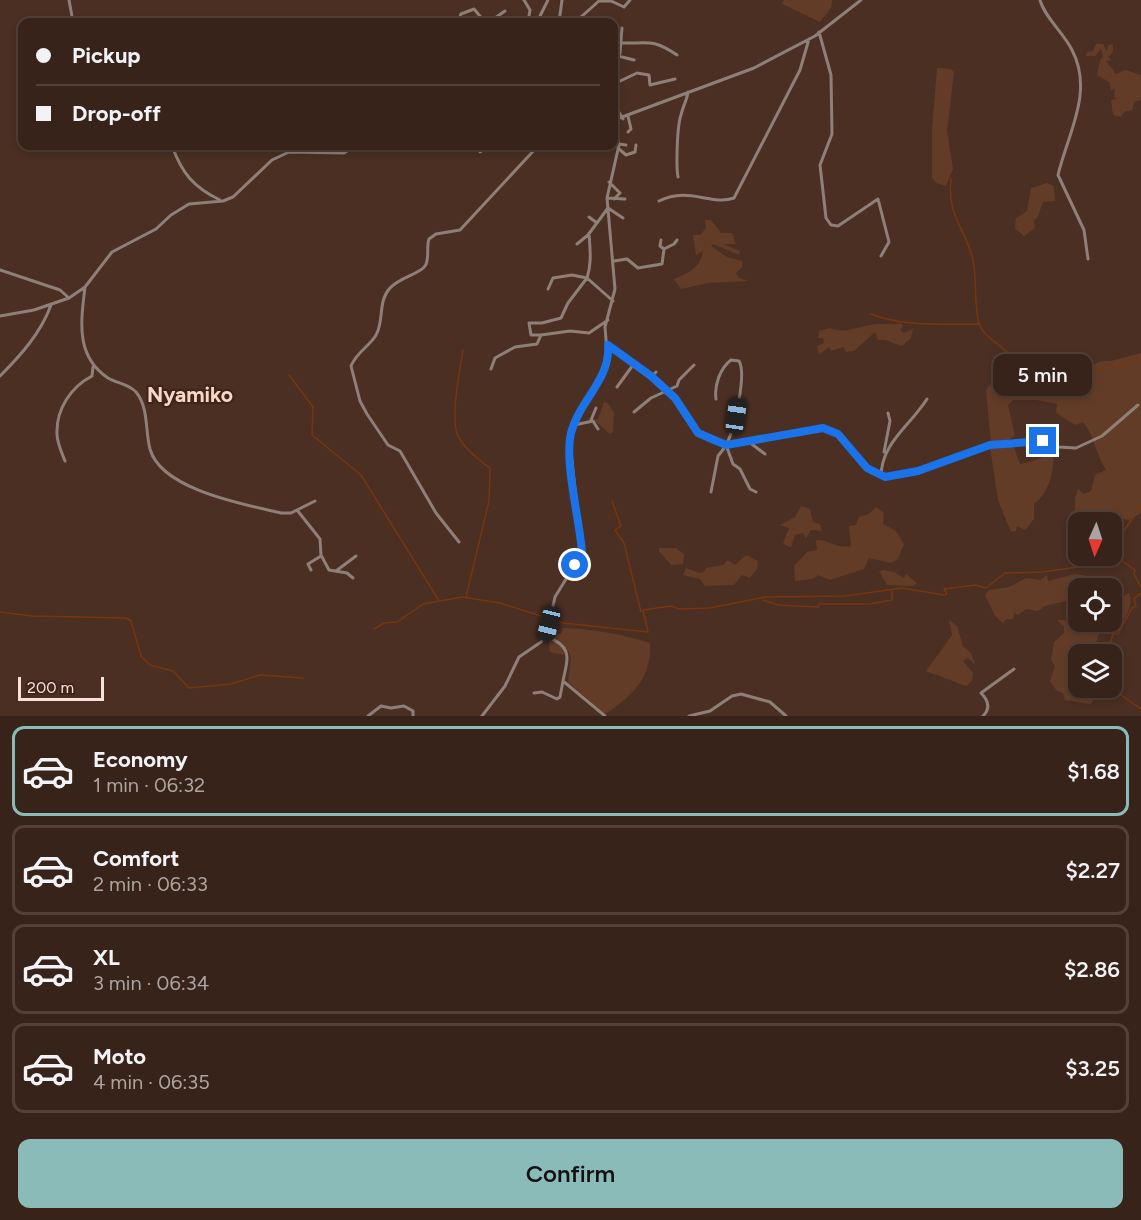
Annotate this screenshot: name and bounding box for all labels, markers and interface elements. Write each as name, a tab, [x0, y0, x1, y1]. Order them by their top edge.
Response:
text: Pickup	[72, 42, 141, 69]
text: Drop-off	[72, 100, 161, 127]
callout: 5 min	[994, 354, 1092, 396]
text: 5 min	[1018, 363, 1067, 387]
district label: Nyamiko	[147, 382, 233, 407]
car	[725, 397, 747, 435]
route end	[1029, 427, 1056, 454]
north arrow	[1068, 512, 1122, 566]
map controls	[1068, 512, 1122, 698]
route start	[561, 551, 588, 578]
button: locate	[1068, 578, 1122, 632]
car	[536, 604, 562, 644]
button: layers	[1068, 644, 1122, 698]
scale bar	[18, 674, 104, 702]
text: 200 m	[27, 678, 74, 697]
icon: car	[21, 744, 75, 798]
text: Economy	[93, 746, 188, 773]
text: $1.68	[1067, 758, 1120, 785]
text: 1 min · 06:32	[93, 773, 205, 797]
icon: car	[21, 843, 75, 897]
text: Comfort	[93, 845, 179, 872]
text: $2.27	[1065, 857, 1120, 884]
text: 2 min · 06:33	[93, 872, 208, 896]
icon: car	[21, 942, 75, 996]
text: XL	[93, 944, 120, 971]
text: $2.86	[1064, 956, 1120, 983]
text: 3 min · 06:34	[93, 971, 209, 995]
icon: car	[21, 1041, 75, 1095]
text: Moto	[93, 1043, 146, 1070]
text: $3.25	[1065, 1055, 1120, 1082]
text: 4 min · 06:35	[93, 1070, 210, 1094]
button: Confirm	[18, 1139, 1123, 1208]

